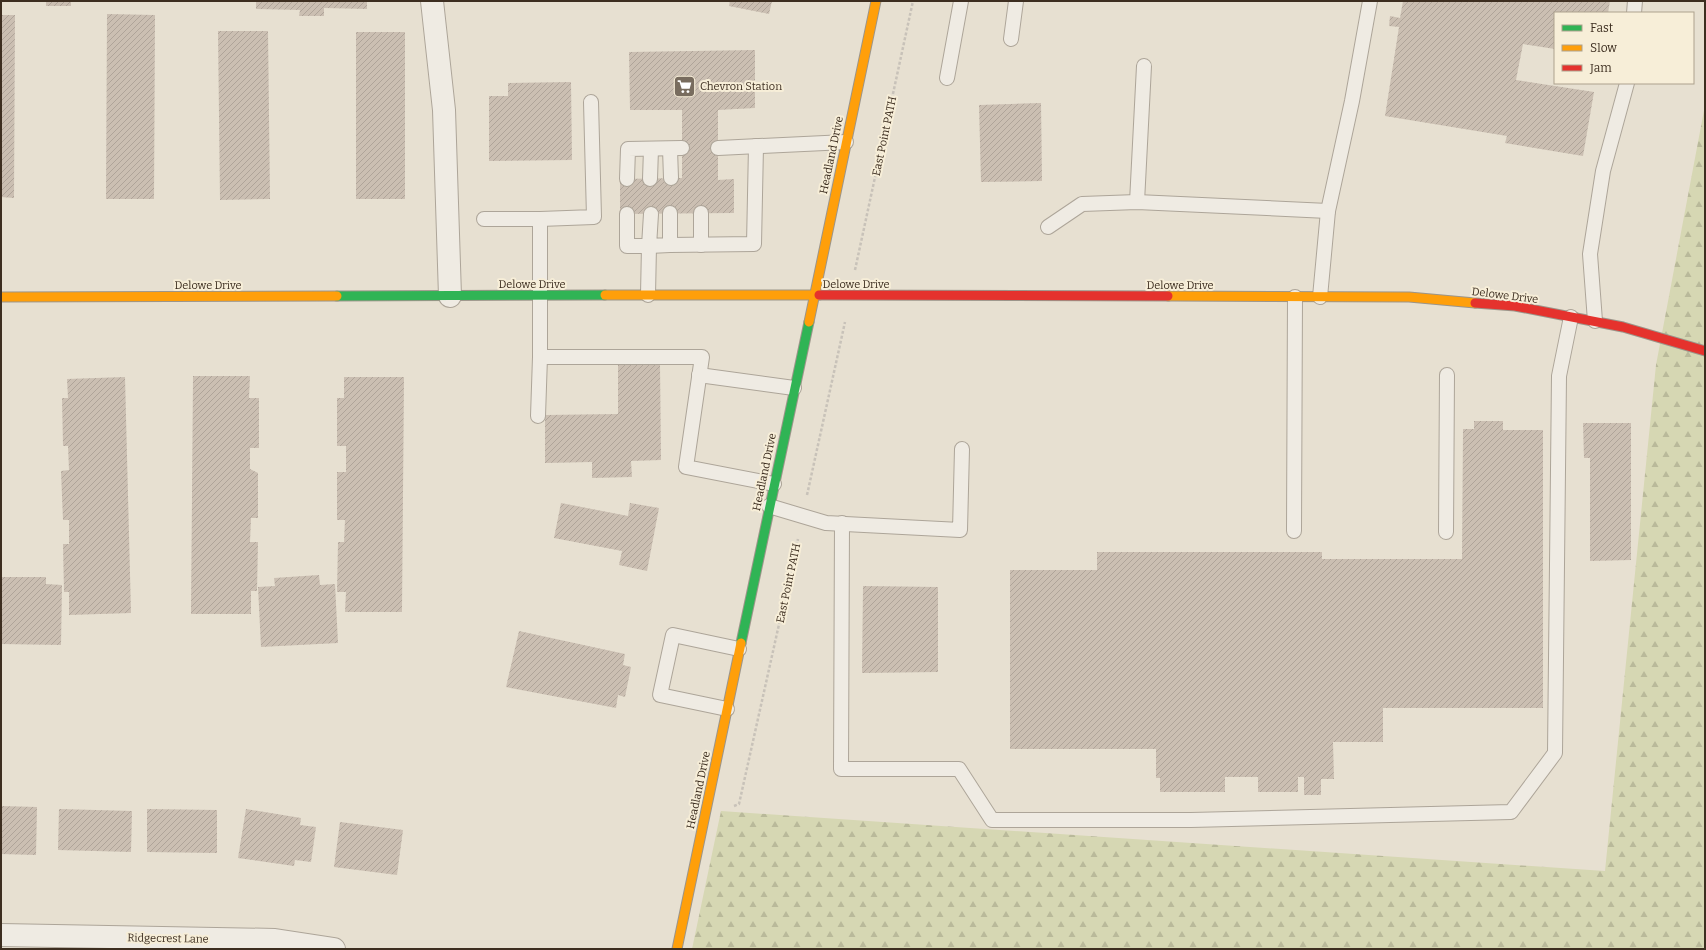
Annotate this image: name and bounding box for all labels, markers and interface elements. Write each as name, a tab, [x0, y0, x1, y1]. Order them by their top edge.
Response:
legend	[1554, 12, 1694, 84]
text: Fast	[1590, 21, 1614, 35]
text: Slow	[1590, 41, 1617, 55]
text: Jam	[1589, 61, 1612, 75]
supermarket icon: Chevron Station	[672, 73, 698, 99]
place label: Chevron Station	[700, 80, 782, 93]
street label: East Point PATH	[870, 95, 899, 177]
street label: Headland Drive	[817, 115, 846, 195]
street label: Delowe Drive	[498, 278, 566, 291]
street label: Delowe Drive	[822, 278, 890, 291]
street label: Delowe Drive	[174, 279, 242, 292]
street label: Delowe Drive	[1146, 279, 1214, 292]
street label: Delowe Drive	[1471, 285, 1539, 306]
street label: Headland Drive	[750, 432, 779, 512]
street label: East Point PATH	[774, 542, 803, 624]
street label: Headland Drive	[684, 750, 713, 830]
street label: Ridgecrest Lane	[127, 931, 209, 946]

